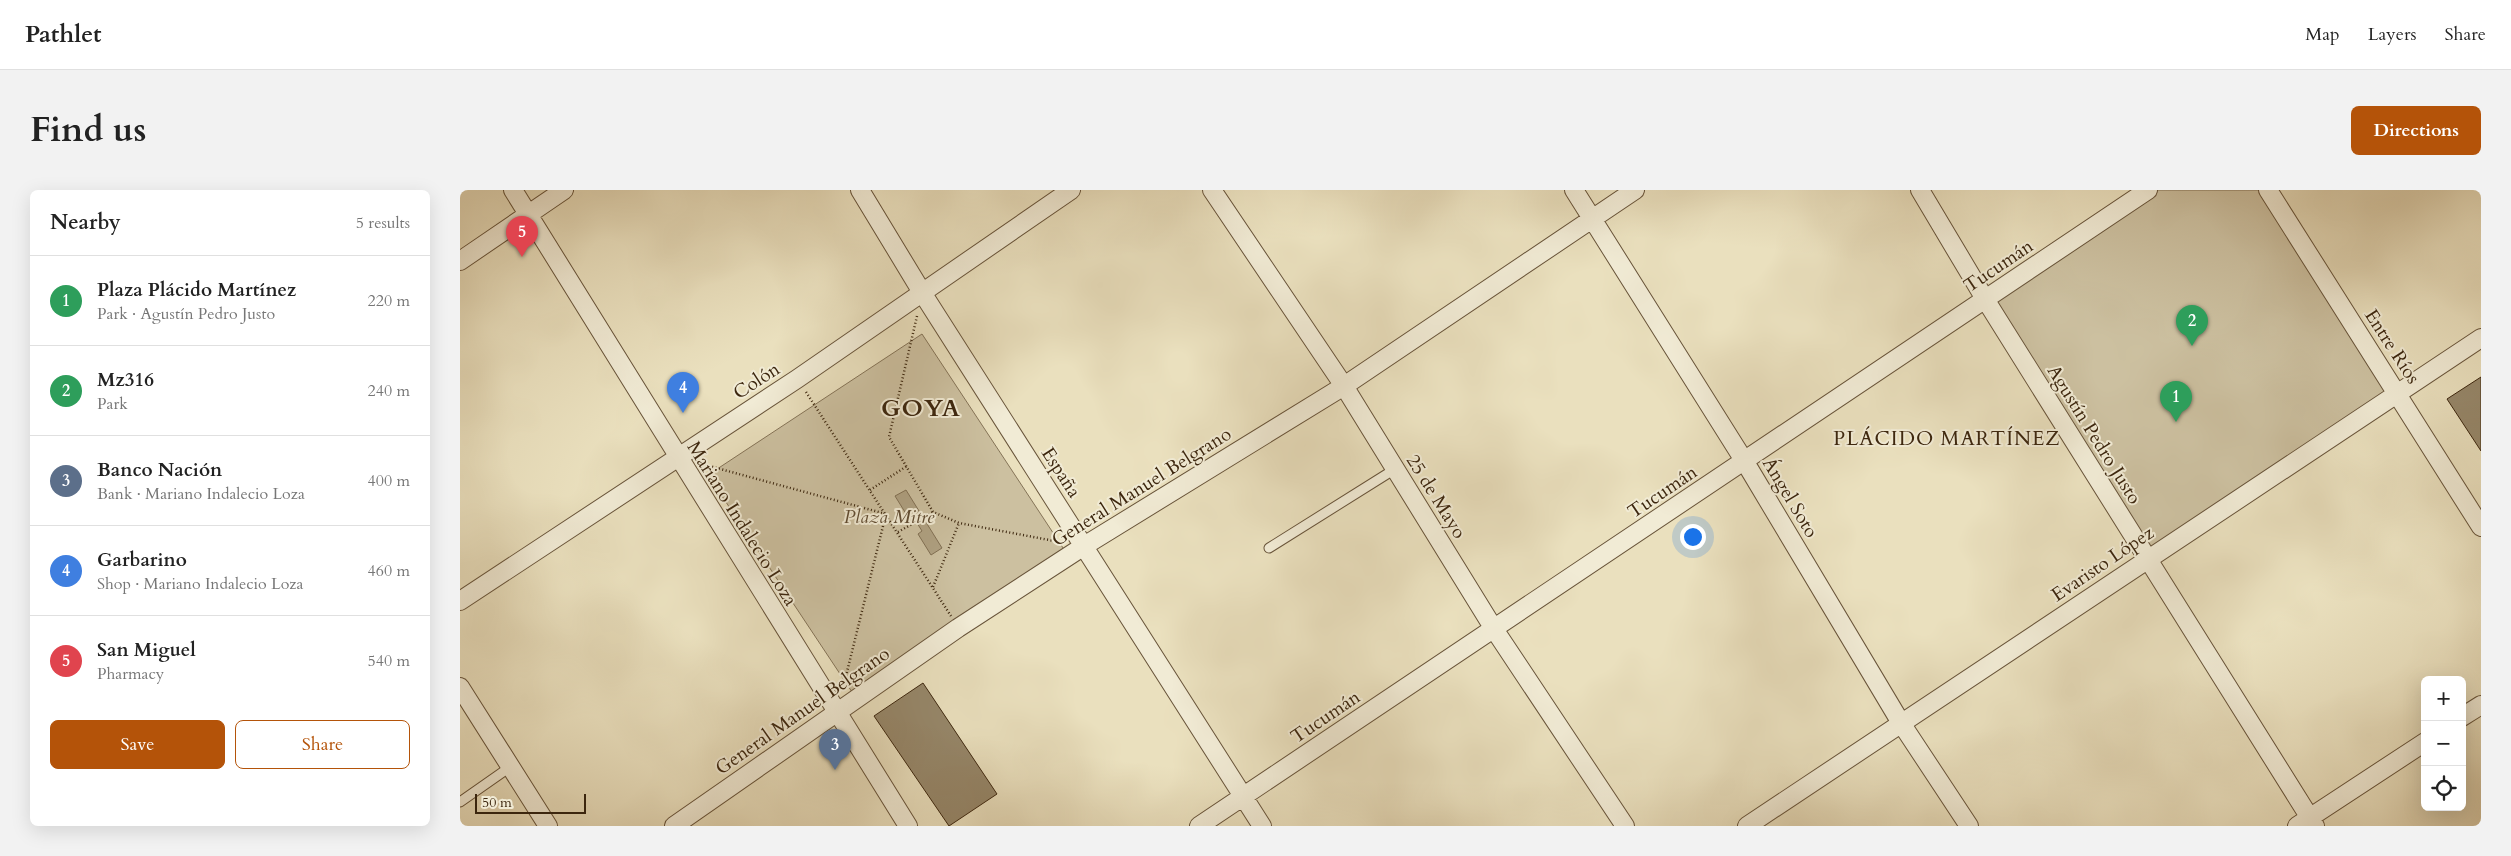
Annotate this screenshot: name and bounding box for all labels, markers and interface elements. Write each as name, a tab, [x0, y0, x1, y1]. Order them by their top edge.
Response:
text: Pathlet	[25, 18, 102, 51]
text: Map	[2305, 22, 2340, 47]
text: Layers	[2368, 22, 2417, 47]
text: Share	[2445, 22, 2486, 47]
text: Find us	[30, 106, 146, 154]
button: Directions	[2351, 106, 2481, 155]
text: Nearby	[50, 208, 121, 237]
text: 5 results	[356, 212, 410, 234]
pin: 5	[506, 216, 538, 257]
street label: Tucumán	[1959, 233, 2039, 299]
text: Plaza Plácido Martínez	[97, 277, 296, 303]
text: 1	[62, 290, 70, 312]
text: 220 m	[368, 290, 410, 312]
text: Park · Agustín Pedro Justo	[97, 303, 275, 325]
street label: Entre Ríos	[2358, 304, 2426, 389]
pin: 2	[2176, 305, 2208, 346]
street label: Colón	[728, 356, 785, 406]
street label: Agustín Pedro Justo	[2041, 360, 2148, 509]
text: Mz316	[97, 367, 154, 393]
pin: 4	[667, 372, 699, 413]
text: 2	[62, 380, 70, 402]
text: 240 m	[368, 380, 410, 402]
pin: 1	[2160, 381, 2192, 422]
district label: GOYA	[881, 392, 961, 425]
text: Park	[97, 393, 128, 415]
street label: General Manuel Belgrano	[1047, 421, 1236, 553]
district label: PLÁCIDO MARTÍNEZ	[1833, 425, 2061, 452]
street label: Mariano Indalecio Loza	[681, 436, 803, 611]
street label: España	[1035, 442, 1087, 503]
street label: 25 de Mayo	[1400, 449, 1472, 544]
street label: Ángel Soto	[1756, 452, 1824, 543]
text: Banco Nación	[97, 457, 222, 483]
street label: Tucumán	[1623, 459, 1703, 525]
text: 3	[62, 470, 70, 492]
text: 400 m	[368, 470, 410, 492]
text: Bank · Mariano Indalecio Loza	[97, 483, 305, 505]
park label: Plaza Mitre	[844, 504, 935, 530]
street label: Evaristo López	[2046, 520, 2159, 608]
your location	[1680, 524, 1706, 550]
text: Garbarino	[97, 547, 187, 573]
text: 4	[62, 560, 70, 582]
text: 460 m	[368, 560, 410, 582]
text: Shop · Mariano Indalecio Loza	[97, 573, 303, 595]
text: San Miguel	[97, 637, 196, 663]
street label: General Manuel Belgrano	[710, 641, 895, 781]
text: 5	[62, 650, 70, 672]
text: 540 m	[368, 650, 410, 672]
text: Pharmacy	[97, 663, 164, 685]
map controls	[2421, 676, 2466, 811]
button: +	[2421, 676, 2466, 721]
street label: Tucumán	[1286, 684, 1366, 750]
button: Save	[50, 720, 225, 769]
button: Share	[235, 720, 410, 769]
button: −	[2421, 721, 2466, 766]
pin: 3	[819, 729, 851, 770]
button: locate	[2421, 766, 2466, 811]
scale bar	[475, 791, 586, 814]
text: 50 m	[482, 793, 512, 812]

